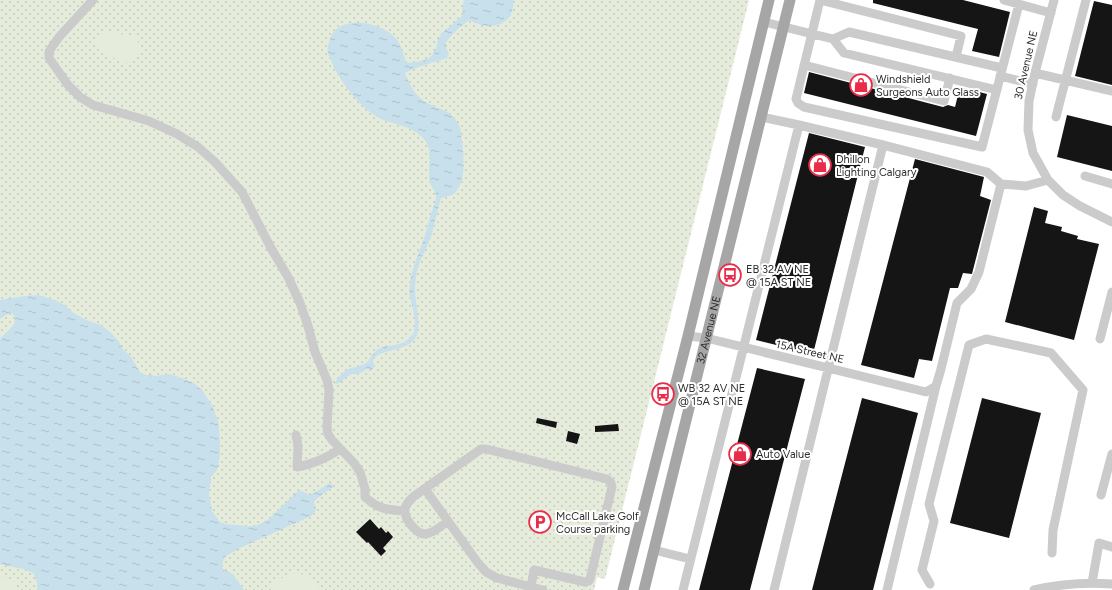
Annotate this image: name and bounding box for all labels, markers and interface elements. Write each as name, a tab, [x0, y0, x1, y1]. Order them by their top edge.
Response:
street label: 30 Avenue NE	[1012, 29, 1040, 101]
shop icon: Windshield Surgeons Auto Glass	[848, 72, 874, 98]
place label: Windshield Surgeons Auto Glass	[876, 73, 979, 99]
shop icon: Dhillon Lighting Calgary	[807, 152, 833, 178]
place label: Dhillon Lighting Calgary	[836, 153, 917, 179]
bus stop icon: EB 32 AV NE @ 15A ST NE	[717, 262, 743, 288]
place label: EB 32 AV NE @ 15A ST NE	[746, 263, 811, 289]
street label: 32 Avenue NE	[694, 294, 723, 365]
street label: 15A Street NE	[775, 338, 845, 366]
bus stop icon: WB 32 AV NE @ 15A ST NE	[650, 381, 676, 407]
place label: WB 32 AV NE @ 15A ST NE	[678, 382, 745, 408]
shop icon: Auto Value	[727, 441, 753, 467]
place label: Auto Value	[756, 448, 810, 461]
parking icon: McCall Lake Golf Course parking	[527, 509, 553, 535]
place label: McCall Lake Golf Course parking	[556, 510, 640, 536]

